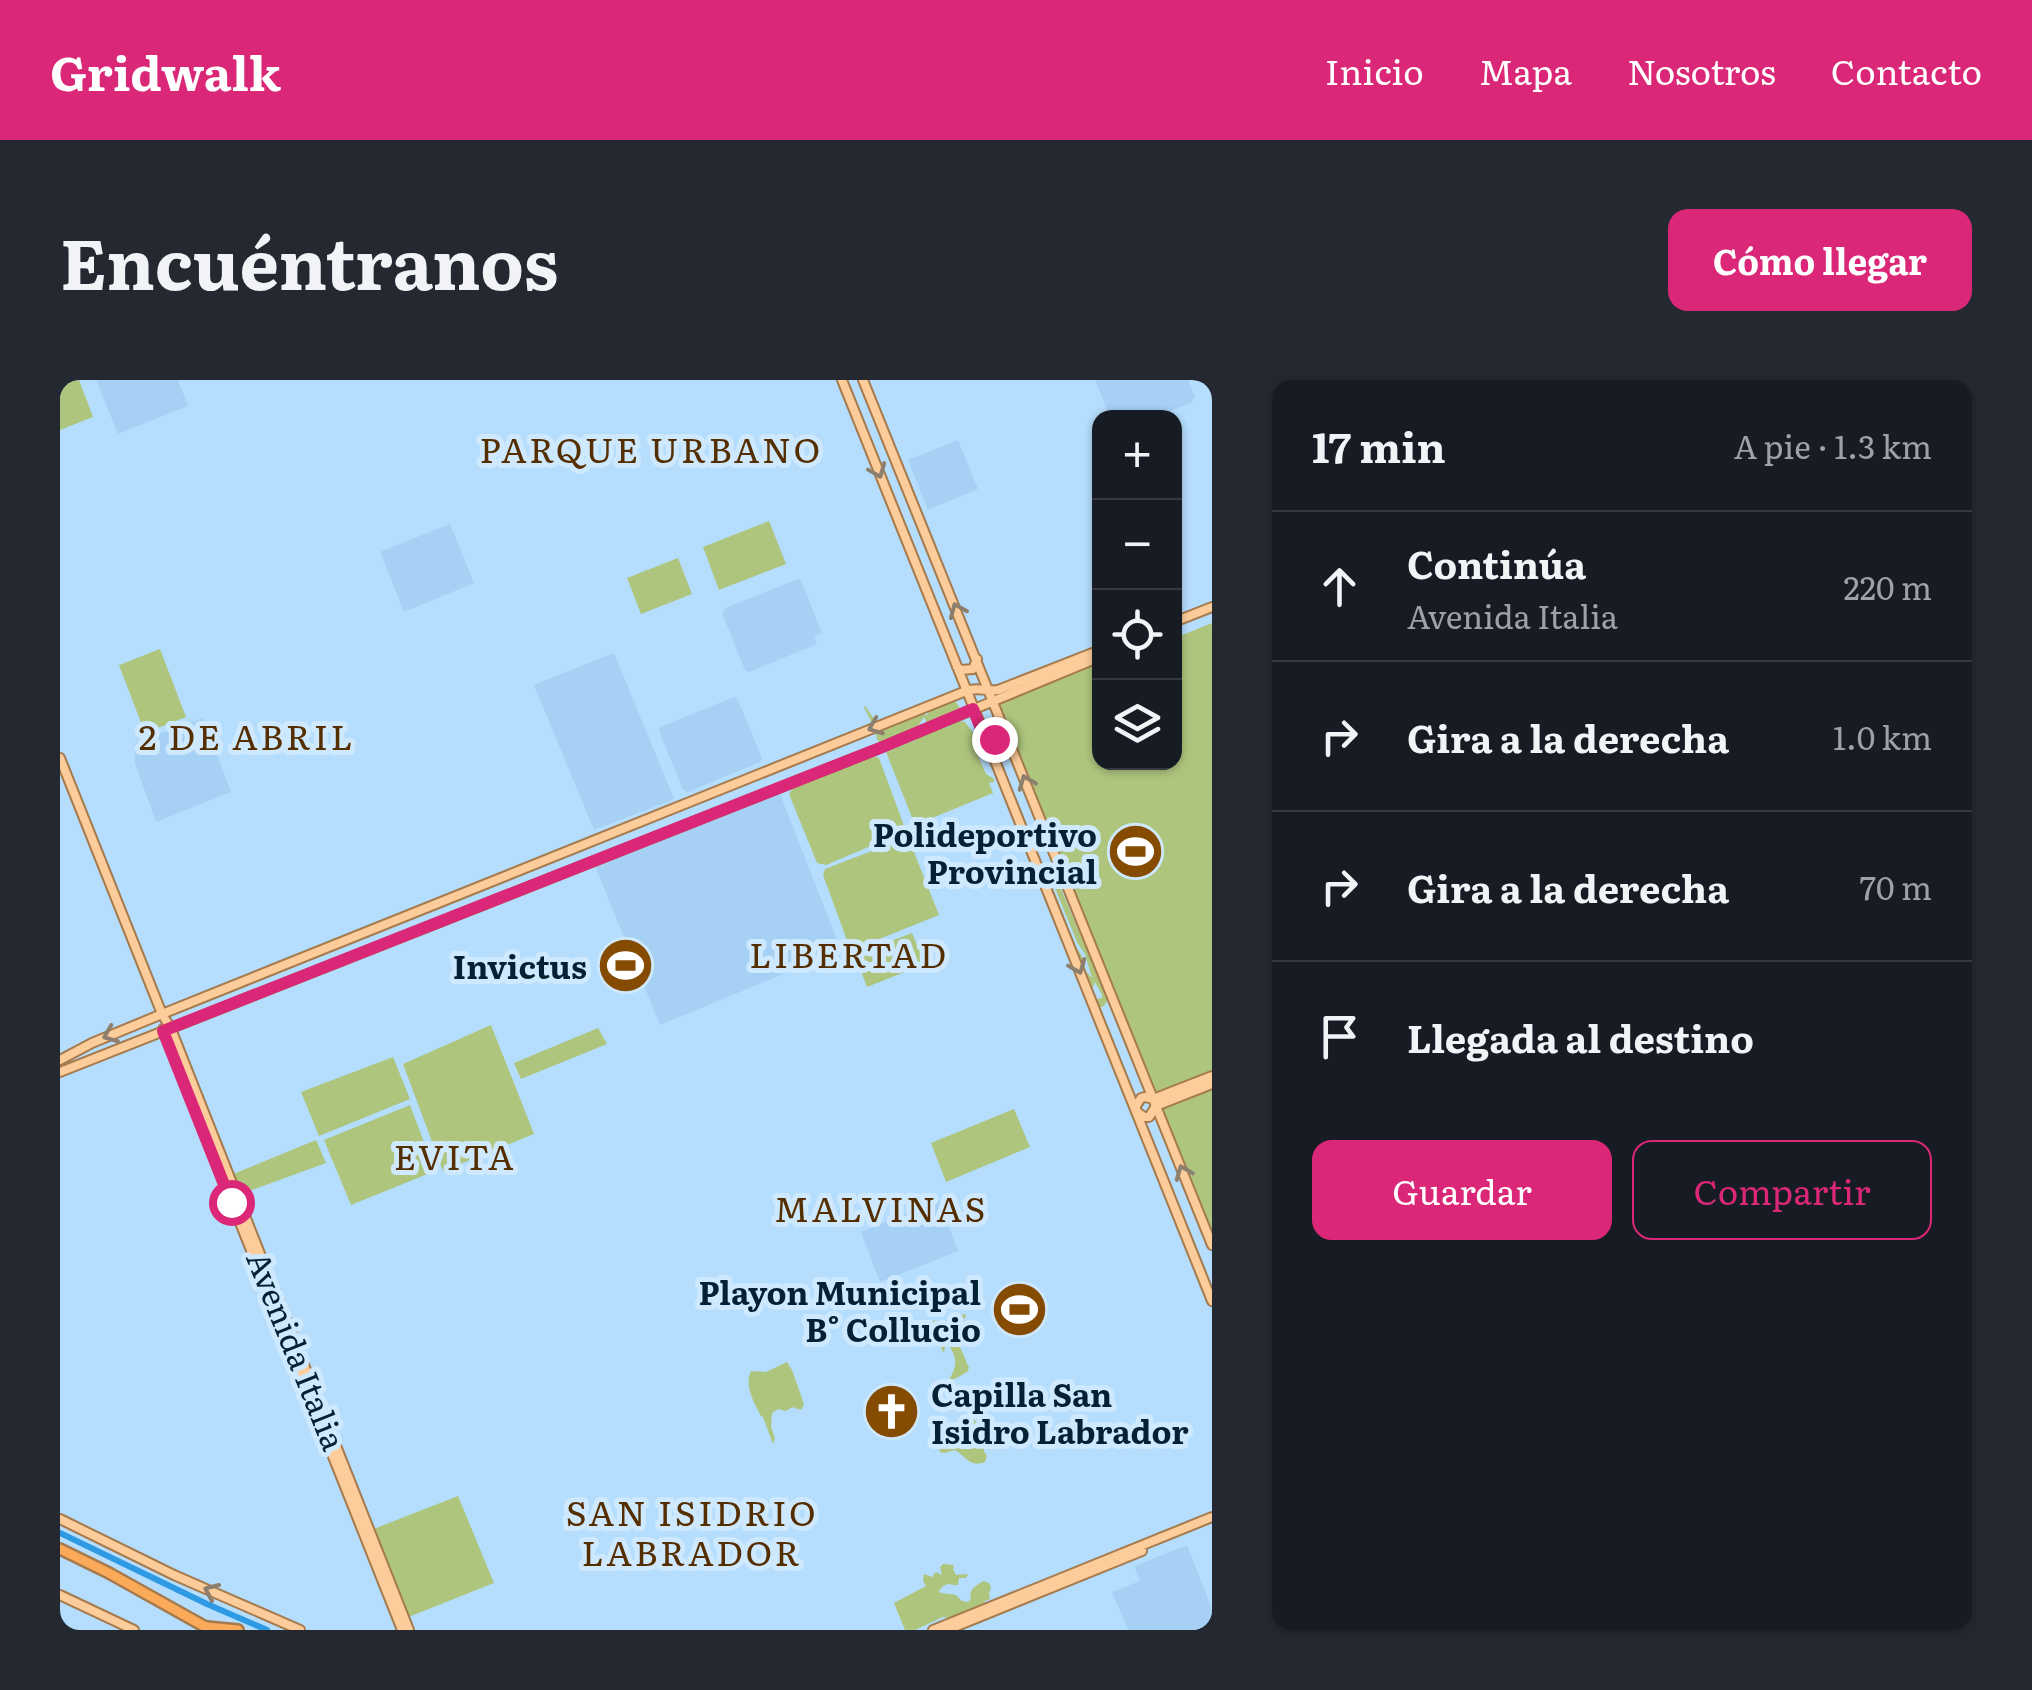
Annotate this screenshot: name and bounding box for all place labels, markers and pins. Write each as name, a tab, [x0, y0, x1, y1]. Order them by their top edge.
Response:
place label: Polideportivo Provincial	[873, 809, 1097, 894]
sports icon: Polideportivo Provincial	[1106, 821, 1166, 881]
sports icon: Invictus	[596, 935, 656, 995]
place label: Invictus	[453, 941, 587, 989]
place label: Playon Municipal B° Collucio	[698, 1267, 981, 1352]
sports icon: Playon Municipal B° Collucio	[990, 1279, 1050, 1339]
place label: Capilla San Isidro Labrador	[931, 1369, 1189, 1454]
church icon: Capilla San Isidro Labrador	[862, 1381, 922, 1441]

